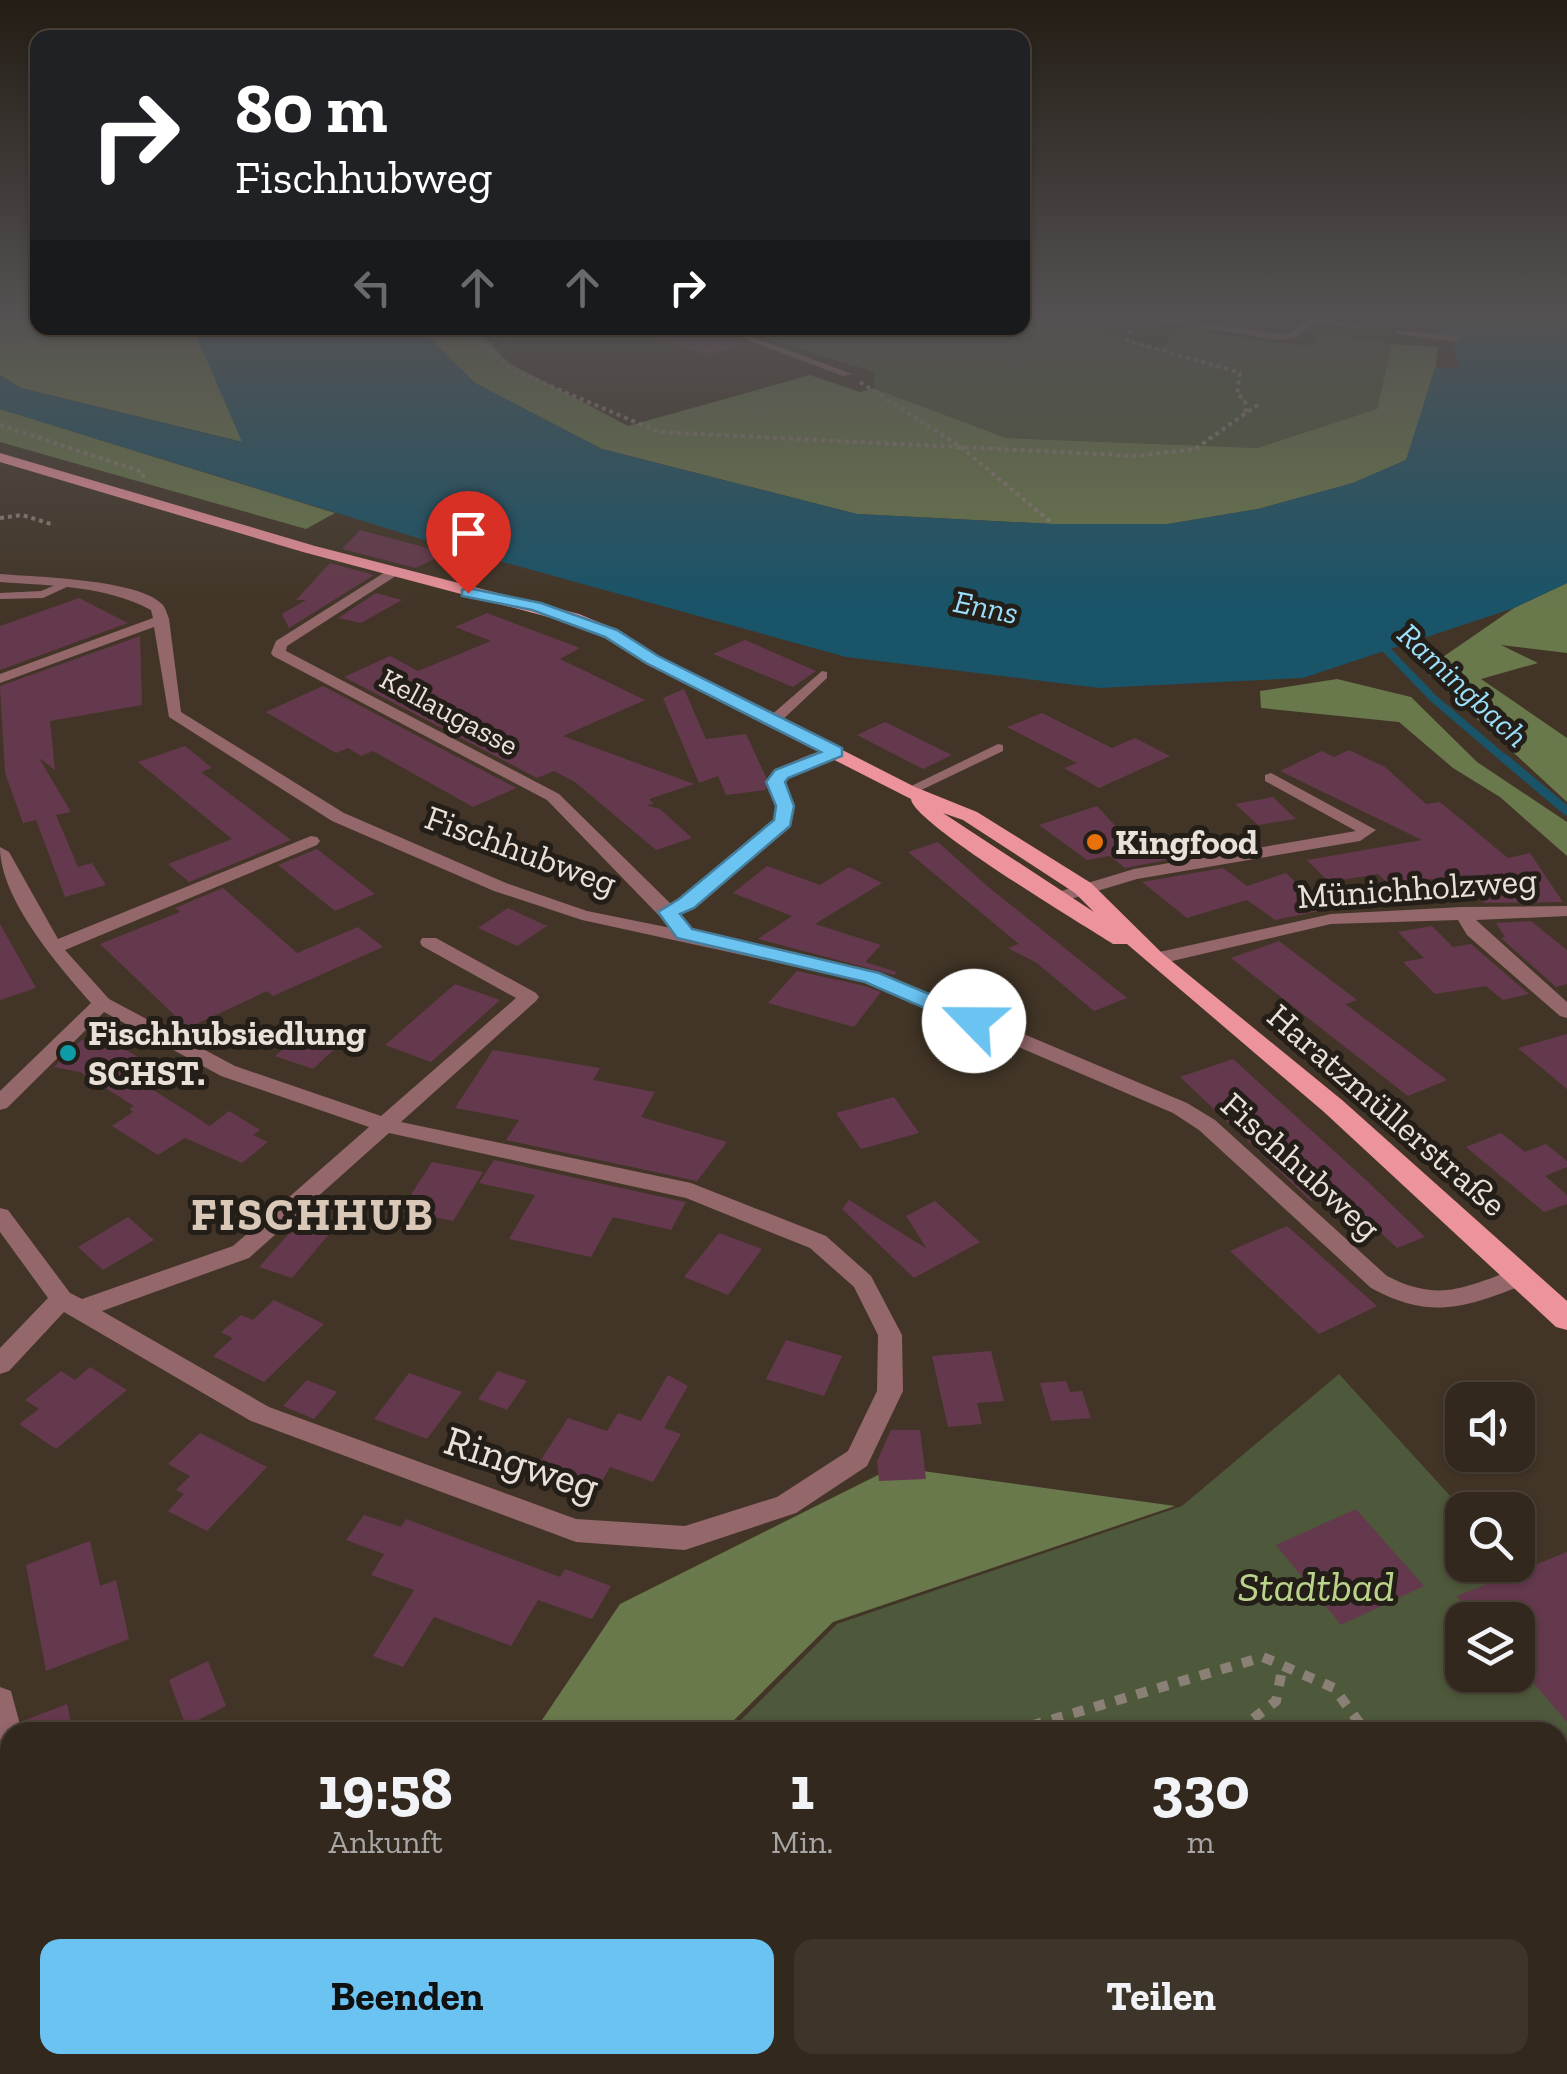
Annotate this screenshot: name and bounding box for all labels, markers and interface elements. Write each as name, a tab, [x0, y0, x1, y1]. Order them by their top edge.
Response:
text: 80 m	[235, 66, 387, 150]
icon: right	[70, 70, 200, 200]
text: Fischhubweg	[235, 151, 492, 205]
icon: left	[345, 260, 400, 315]
icon: ahead	[450, 260, 505, 315]
icon: ahead	[555, 260, 610, 315]
icon: right	[660, 260, 715, 315]
pin	[426, 491, 511, 594]
icon: arrive	[441, 506, 496, 561]
water label: Enns	[950, 582, 1022, 632]
water label: Ramingbach	[1390, 615, 1536, 755]
street label: Kellaugasse	[374, 661, 524, 763]
street label: Fischhubweg	[420, 796, 622, 904]
place label: Kingfood	[1115, 821, 1258, 863]
marker: Kingfood	[1084, 831, 1106, 853]
street label: Münichholzweg	[1296, 859, 1538, 917]
position arrow	[922, 969, 1026, 1073]
street label: Haratzmüllerstraße	[1259, 995, 1515, 1225]
place label: Fischhubsiedlung SCHST.	[88, 1012, 366, 1094]
marker: Fischhubsiedlung SCHST.	[57, 1042, 79, 1064]
street label: Fischhubweg	[1213, 1083, 1389, 1249]
district label: FISCHHUB	[191, 1188, 435, 1242]
map controls	[1445, 1382, 1535, 1692]
button: sound	[1445, 1382, 1535, 1472]
street label: Ringweg	[438, 1414, 606, 1512]
button: search	[1445, 1492, 1535, 1582]
park label: Stadtbad	[1237, 1561, 1395, 1612]
button: layers	[1445, 1602, 1535, 1692]
text: 19:58	[318, 1752, 453, 1824]
text: 1	[790, 1752, 814, 1824]
text: 330	[1151, 1752, 1250, 1824]
text: Ankunft	[328, 1823, 443, 1861]
text: Min.	[771, 1823, 833, 1861]
text: m	[1187, 1823, 1214, 1861]
button: Beenden	[40, 1939, 774, 2054]
button: Teilen	[794, 1939, 1528, 2054]

